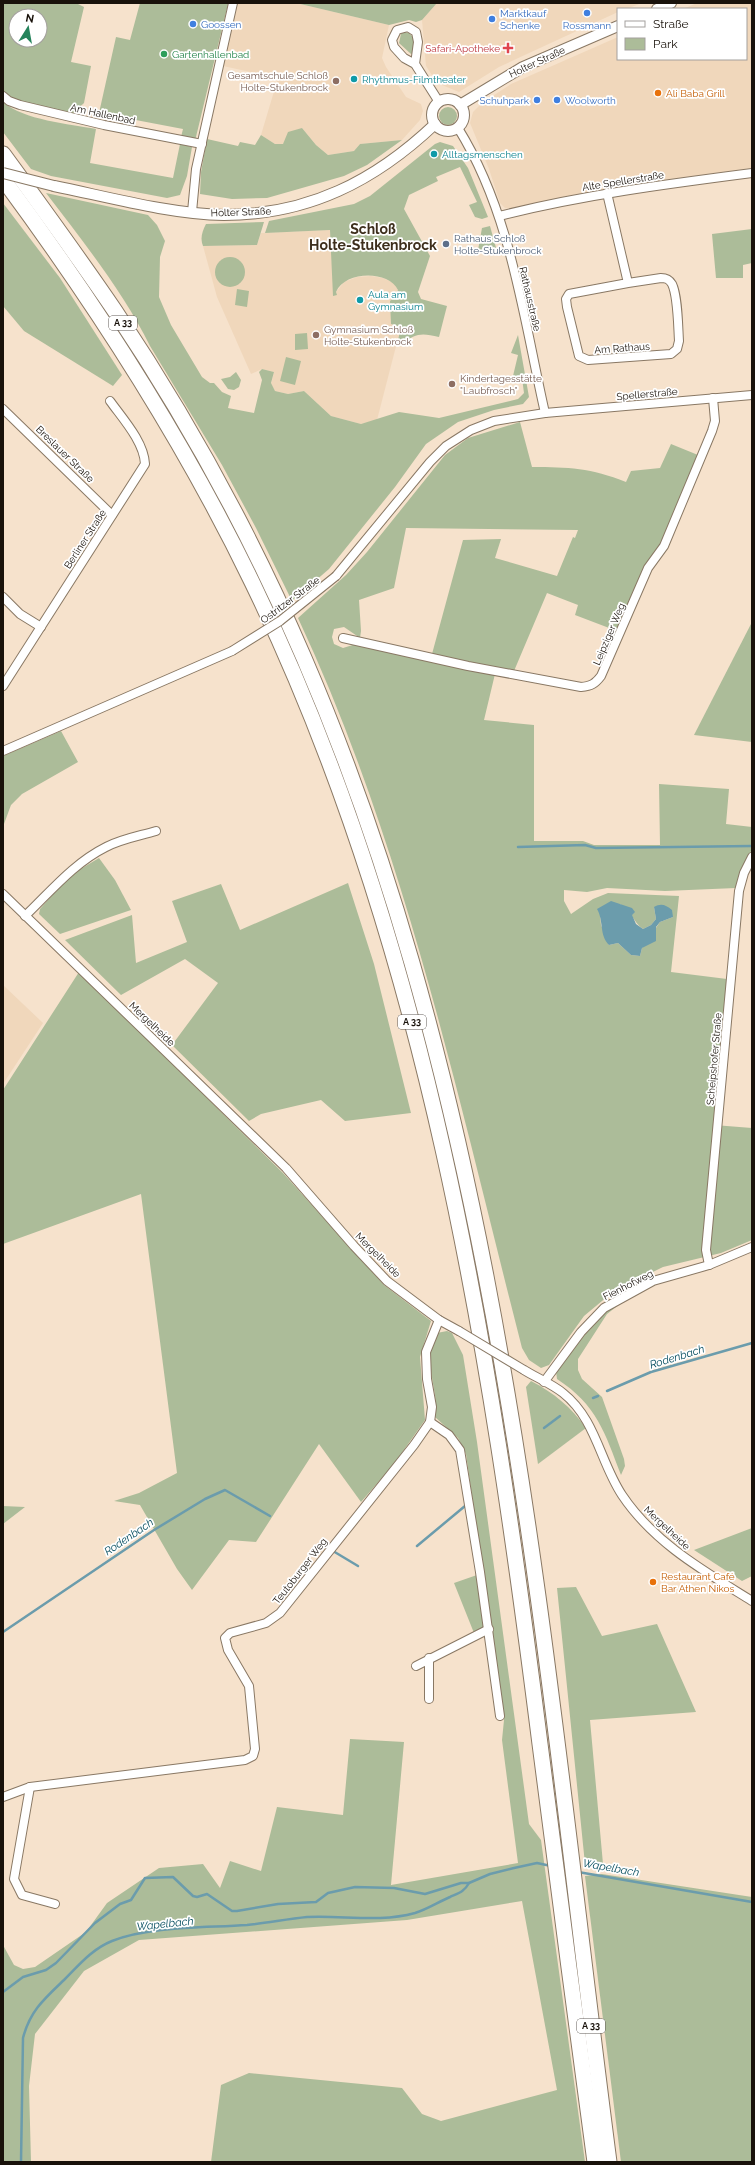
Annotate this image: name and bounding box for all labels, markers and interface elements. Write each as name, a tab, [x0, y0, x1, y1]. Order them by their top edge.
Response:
north arrow	[8, 8, 48, 48]
place label: Marktkauf Schenke	[500, 8, 547, 31]
marker: Rossmann	[582, 8, 592, 18]
legend	[617, 8, 747, 60]
text: N	[24, 11, 35, 26]
marker: Marktkauf Schenke	[487, 14, 497, 24]
text: Straße	[653, 17, 689, 31]
marker: Goossen	[188, 19, 198, 29]
place label: Goossen	[201, 19, 242, 30]
place label: Rossmann	[563, 20, 611, 31]
text: Park	[653, 37, 678, 51]
place label: Safari-Apotheke	[425, 43, 500, 54]
marker: Safari-Apotheke	[503, 43, 513, 53]
street label: Holter Straße	[507, 44, 567, 80]
marker: Gartenhallenbad	[159, 49, 169, 59]
place label: Gartenhallenbad	[172, 49, 249, 60]
place label: Gesamtschule Schloß Holte-Stukenbrock	[227, 70, 329, 93]
marker: Rhythmus-Filmtheater	[349, 74, 359, 84]
place label: Rhythmus-Filmtheater	[362, 74, 467, 85]
marker: Gesamtschule Schloß Holte-Stukenbrock	[331, 76, 341, 86]
marker: Ali Baba Grill	[653, 88, 663, 98]
place label: Ali Baba Grill	[666, 88, 725, 99]
place label: Schuhpark	[479, 95, 530, 106]
marker: Schuhpark	[532, 95, 542, 105]
marker: Woolworth	[552, 95, 562, 105]
place label: Woolworth	[565, 95, 616, 106]
street label: Am Hallenbad	[69, 102, 137, 126]
marker: Alltagsmenschen	[429, 149, 439, 159]
place label: Alltagsmenschen	[442, 149, 523, 160]
street label: Alte Spellerstraße	[581, 169, 665, 193]
street label: Holter Straße	[211, 205, 272, 219]
district label: Schloß Holte-Stukenbrock	[309, 221, 437, 253]
place label: Rathaus Schloß Holte-Stukenbrock	[454, 233, 542, 256]
marker: Rathaus Schloß Holte-Stukenbrock	[441, 239, 451, 249]
street label: Rathausstraße	[517, 266, 543, 332]
place label: Aula am Gymnasium	[368, 289, 423, 312]
marker: Aula am Gymnasium	[355, 295, 365, 305]
road number: A 33	[109, 316, 137, 330]
place label: Gymnasium Schloß Holte-Stukenbrock	[324, 324, 414, 347]
marker: Gymnasium Schloß Holte-Stukenbrock	[311, 330, 321, 340]
street label: Am Rathaus	[594, 341, 650, 355]
place label: Kindertagesstätte "Laubfrosch"	[460, 373, 542, 396]
marker: Kindertagesstätte "Laubfrosch"	[447, 379, 457, 389]
street label: Spellerstraße	[616, 386, 678, 402]
street label: Breslauer Straße	[34, 424, 96, 484]
street label: Berliner Straße	[62, 507, 108, 571]
street label: Ostritzer Straße	[258, 574, 322, 626]
street label: Leipziger Weg	[591, 601, 627, 667]
street label: Mergelheide	[127, 1000, 177, 1048]
street label: Scheipshofer Straße	[704, 1012, 724, 1106]
road number: A 33	[398, 1015, 426, 1029]
street label: Mergelheide	[353, 1230, 403, 1280]
street label: Fienhofweg	[601, 1268, 655, 1302]
water label: Rodenbach	[648, 1342, 706, 1372]
street label: Mergelheide	[642, 1504, 692, 1552]
water label: Rodenbach	[102, 1516, 156, 1558]
street label: Teutoburger Weg	[271, 1536, 329, 1606]
place label: Restaurant Café Bar Athen Nikos	[661, 1571, 735, 1594]
marker: Restaurant Café Bar Athen Nikos	[648, 1577, 658, 1587]
water label: Wapelbach	[582, 1857, 640, 1879]
water label: Wapelbach	[136, 1915, 194, 1933]
road number: A 33	[577, 2019, 605, 2033]

